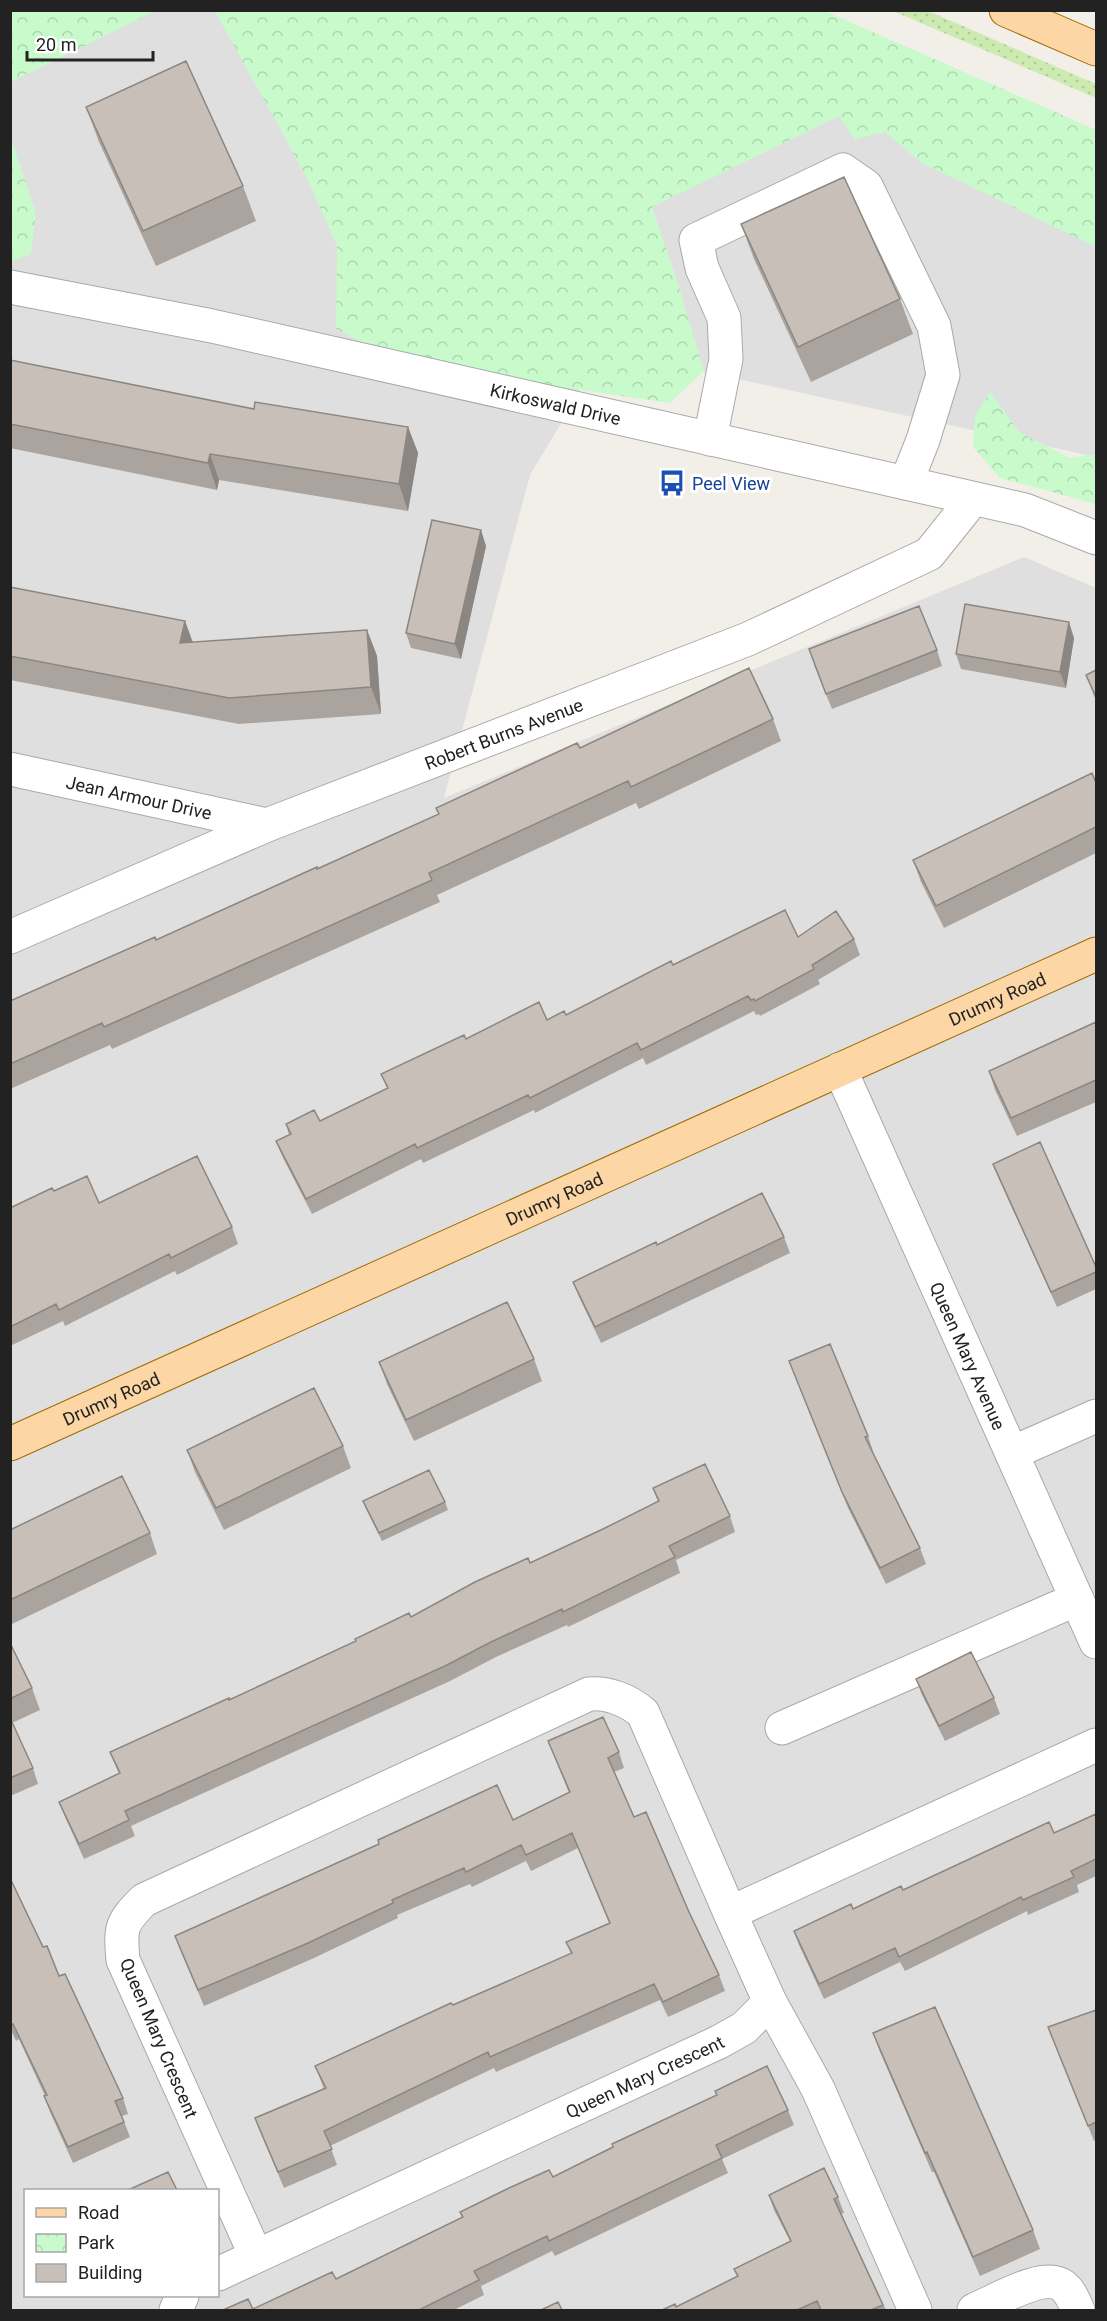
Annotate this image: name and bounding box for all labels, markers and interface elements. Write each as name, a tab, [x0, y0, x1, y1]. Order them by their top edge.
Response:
scale bar	[27, 24, 153, 62]
text: 20 m	[36, 34, 76, 55]
street label: Kirkoswald Drive	[488, 379, 623, 429]
bus stop icon: Peel View	[657, 468, 687, 498]
place label: Peel View	[692, 473, 771, 494]
street label: Robert Burns Avenue	[422, 693, 586, 774]
street label: Jean Armour Drive	[64, 771, 214, 823]
street label: Drumry Road	[945, 968, 1049, 1030]
street label: Drumry Road	[502, 1167, 606, 1229]
street label: Queen Mary Avenue	[926, 1279, 1010, 1433]
street label: Drumry Road	[59, 1367, 163, 1429]
street label: Queen Mary Crescent	[116, 1955, 202, 2121]
street label: Queen Mary Crescent	[562, 2031, 728, 2122]
legend	[24, 2189, 219, 2297]
text: Road	[78, 2202, 119, 2223]
text: Park	[78, 2232, 115, 2253]
text: Building	[78, 2262, 142, 2283]

